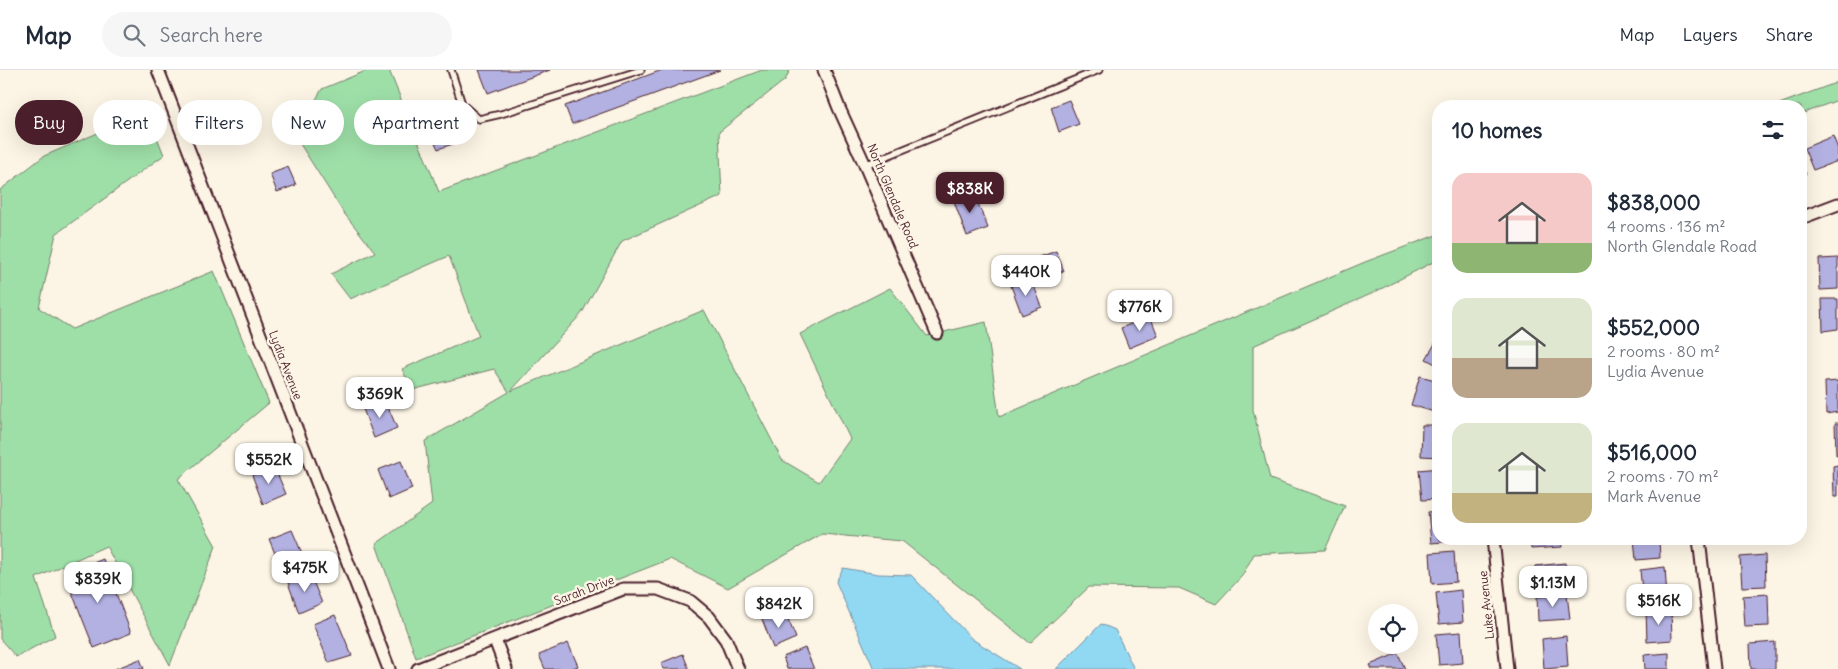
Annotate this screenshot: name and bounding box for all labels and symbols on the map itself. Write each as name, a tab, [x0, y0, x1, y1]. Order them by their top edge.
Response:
street label: North Glendale Road	[864, 141, 922, 251]
pin: $838K	[935, 172, 1005, 214]
pin: $440K	[991, 254, 1061, 297]
pin: $776K	[1105, 290, 1175, 332]
street label: Lydia Avenue	[266, 328, 306, 402]
pin: $369K	[345, 376, 415, 419]
pin: $552K	[234, 442, 304, 485]
pin: $475K	[270, 550, 340, 593]
pin: $839K	[63, 562, 133, 604]
pin: $1.13M	[1512, 566, 1594, 608]
street label: Luke Avenue	[1475, 570, 1497, 640]
street label: Sarah Drive	[552, 572, 616, 608]
pin: $516K	[1624, 584, 1694, 626]
pin: $842K	[744, 586, 814, 629]

